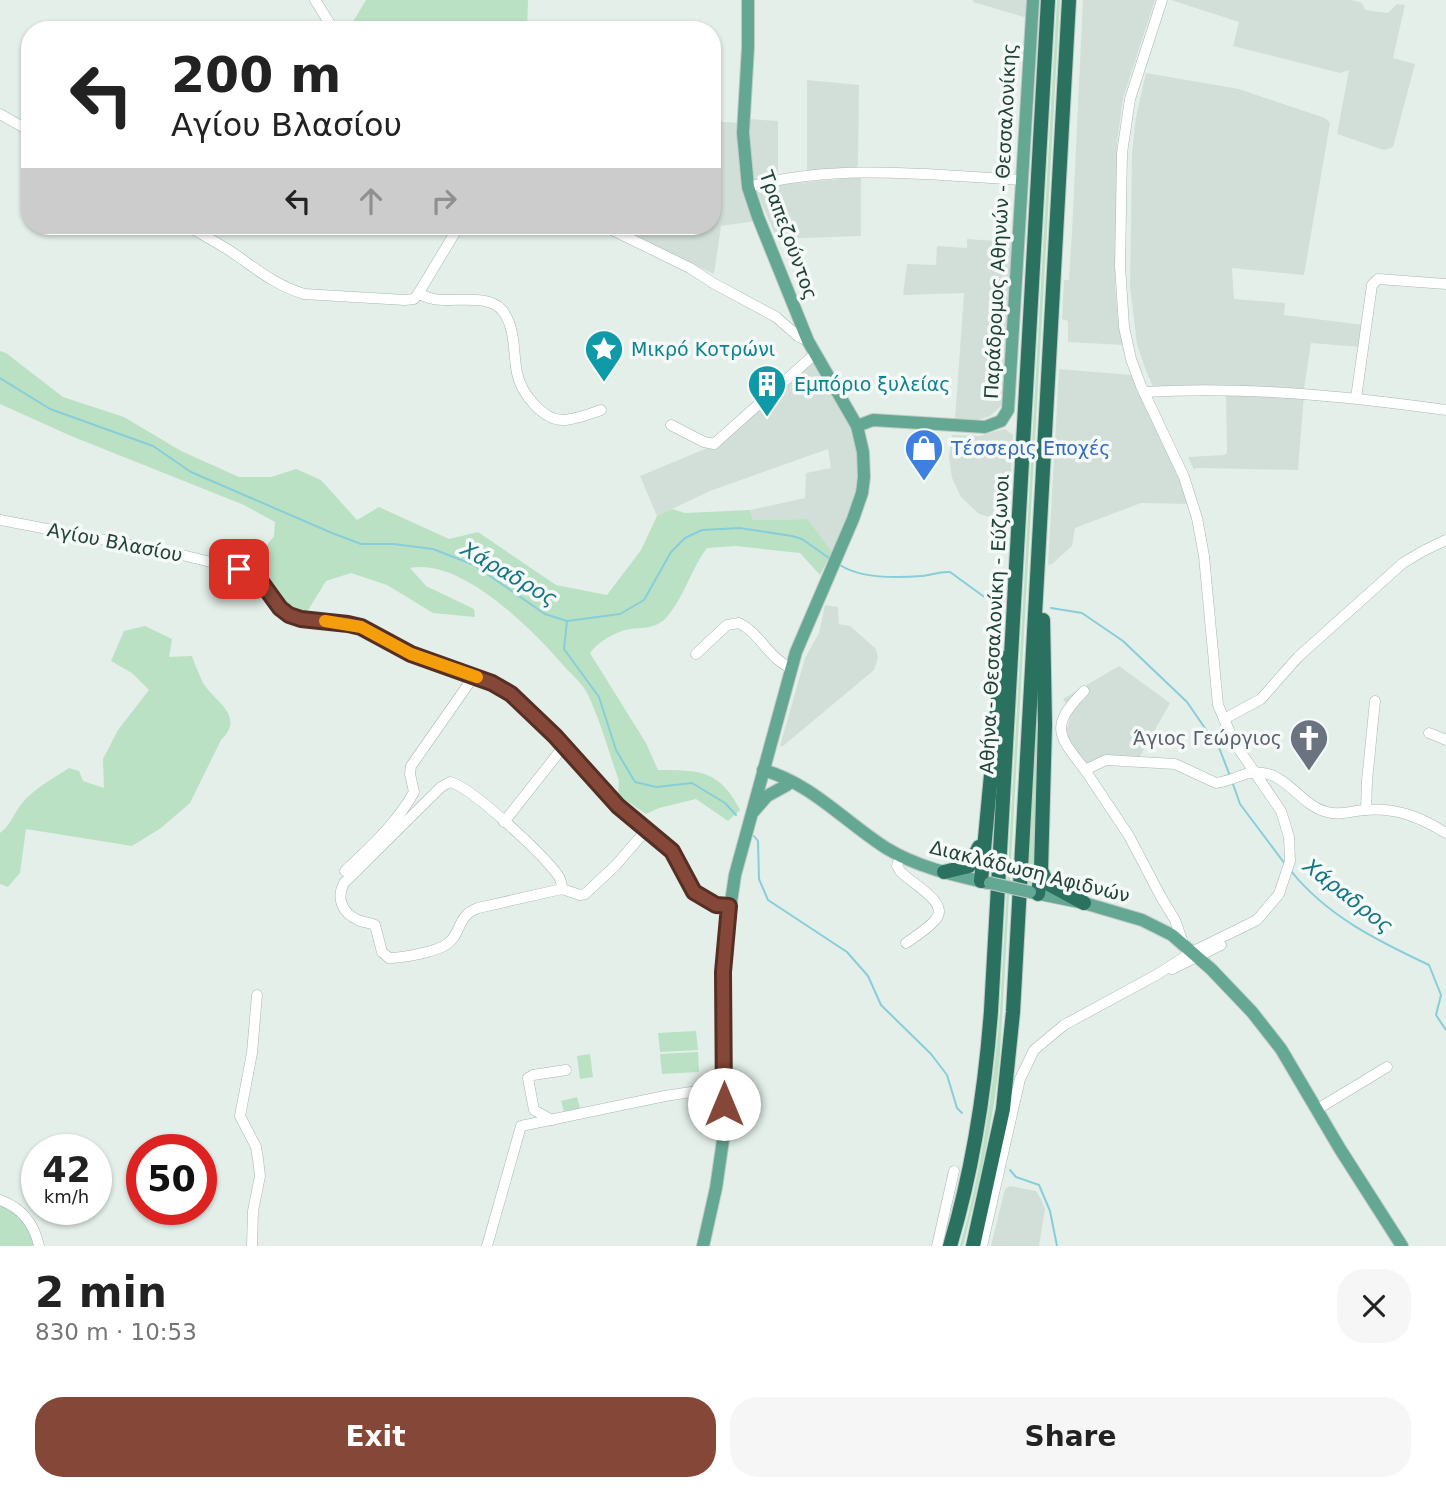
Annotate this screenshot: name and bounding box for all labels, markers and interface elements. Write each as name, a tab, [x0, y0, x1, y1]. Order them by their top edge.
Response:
street label: Παράδρομος Αθηνών - Θεσσαλονίκης	[980, 42, 1020, 400]
text: 200 m	[171, 47, 341, 104]
icon: left	[56, 49, 147, 140]
text: Αγίου Βλασίου	[171, 106, 402, 144]
street label: Τραπεζούντος	[755, 167, 823, 303]
icon: left	[279, 182, 317, 220]
icon: ahead	[352, 182, 390, 220]
icon: right	[425, 182, 463, 220]
place icon: Μικρό Κοτρώνι	[583, 328, 625, 383]
place label: Μικρό Κοτρώνι	[631, 338, 775, 360]
building icon: Εμπόριο ξυλείας	[746, 363, 788, 418]
place label: Εμπόριο ξυλείας	[794, 373, 951, 395]
shop icon: Τέσσερις Εποχές	[903, 427, 945, 482]
place label: Τέσσερις Εποχές	[950, 437, 1110, 459]
street label: Αθήνα - Θεσσαλονίκη - Εύζωνοι	[975, 473, 1013, 775]
street label: Αγίου Βλασίου	[46, 518, 184, 566]
water label: Χάραδρος	[456, 536, 561, 611]
pin	[209, 539, 269, 599]
icon: arrive	[220, 550, 258, 588]
church icon: Άγιος Γεώργιος	[1288, 717, 1330, 772]
place label: Άγιος Γεώργιος	[1133, 727, 1282, 749]
street label: Διακλάδωση Αφιδνών	[928, 835, 1132, 907]
water label: Χάραδρος	[1298, 853, 1397, 938]
position arrow	[687, 1067, 761, 1141]
speed limit sign: 50	[126, 1134, 217, 1225]
text: 42	[42, 1150, 91, 1190]
text: km/h	[44, 1186, 89, 1207]
text: 2 min	[35, 1268, 167, 1317]
button: close	[1337, 1269, 1411, 1343]
text: 830 m · 10:53	[35, 1319, 197, 1345]
button: Exit	[35, 1397, 716, 1477]
button: Share	[730, 1397, 1411, 1477]

